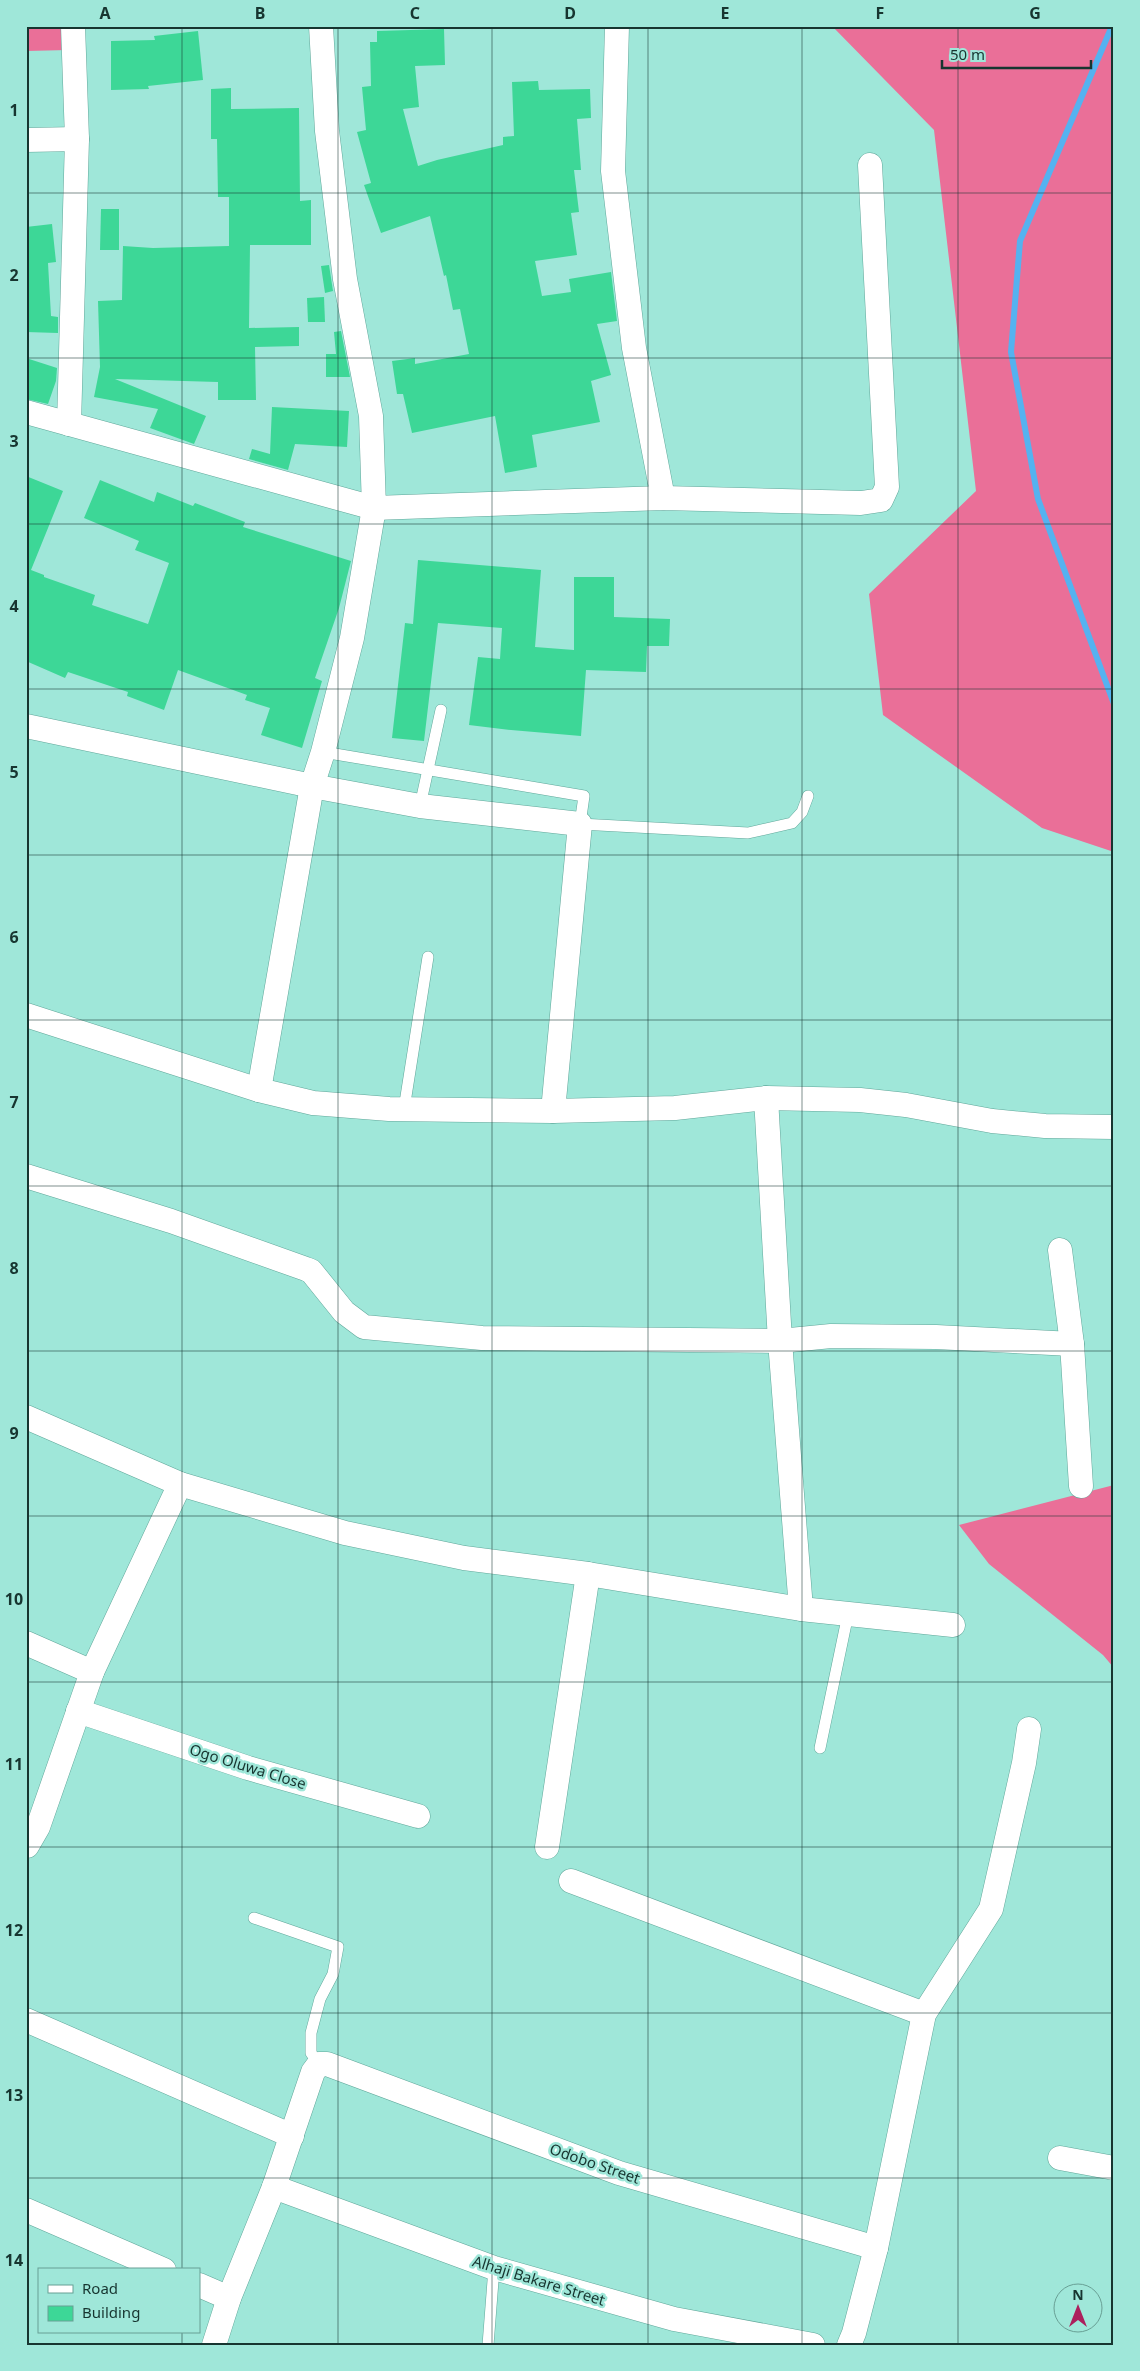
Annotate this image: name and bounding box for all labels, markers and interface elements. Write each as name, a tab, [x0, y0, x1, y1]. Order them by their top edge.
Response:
text: A	[99, 2, 111, 24]
text: B	[255, 2, 265, 24]
text: C	[410, 2, 420, 24]
text: D	[564, 2, 576, 24]
text: E	[721, 2, 730, 24]
text: F	[876, 2, 884, 24]
text: G	[1029, 2, 1041, 24]
scale bar	[942, 38, 1091, 70]
text: 50 m	[950, 44, 985, 64]
text: 1	[9, 99, 19, 121]
text: 2	[9, 264, 19, 286]
text: 3	[9, 430, 19, 452]
text: 4	[9, 595, 19, 617]
text: 5	[9, 761, 19, 783]
text: 6	[9, 926, 19, 948]
text: 7	[9, 1091, 19, 1113]
text: 8	[9, 1257, 19, 1279]
text: 9	[9, 1422, 19, 1444]
text: 10	[5, 1588, 23, 1610]
street label: Ogo Oluwa Close	[187, 1739, 309, 1793]
text: 11	[5, 1753, 23, 1775]
text: 12	[5, 1919, 23, 1941]
text: 13	[5, 2084, 23, 2106]
street label: Odobo Street	[547, 2138, 643, 2188]
text: 14	[5, 2249, 23, 2271]
street label: Alhaji Bakare Street	[470, 2250, 608, 2310]
legend	[38, 2268, 200, 2334]
text: Road	[82, 2278, 118, 2298]
north arrow	[1052, 2284, 1102, 2334]
text: N	[1072, 2285, 1084, 2304]
text: Building	[82, 2302, 140, 2322]

